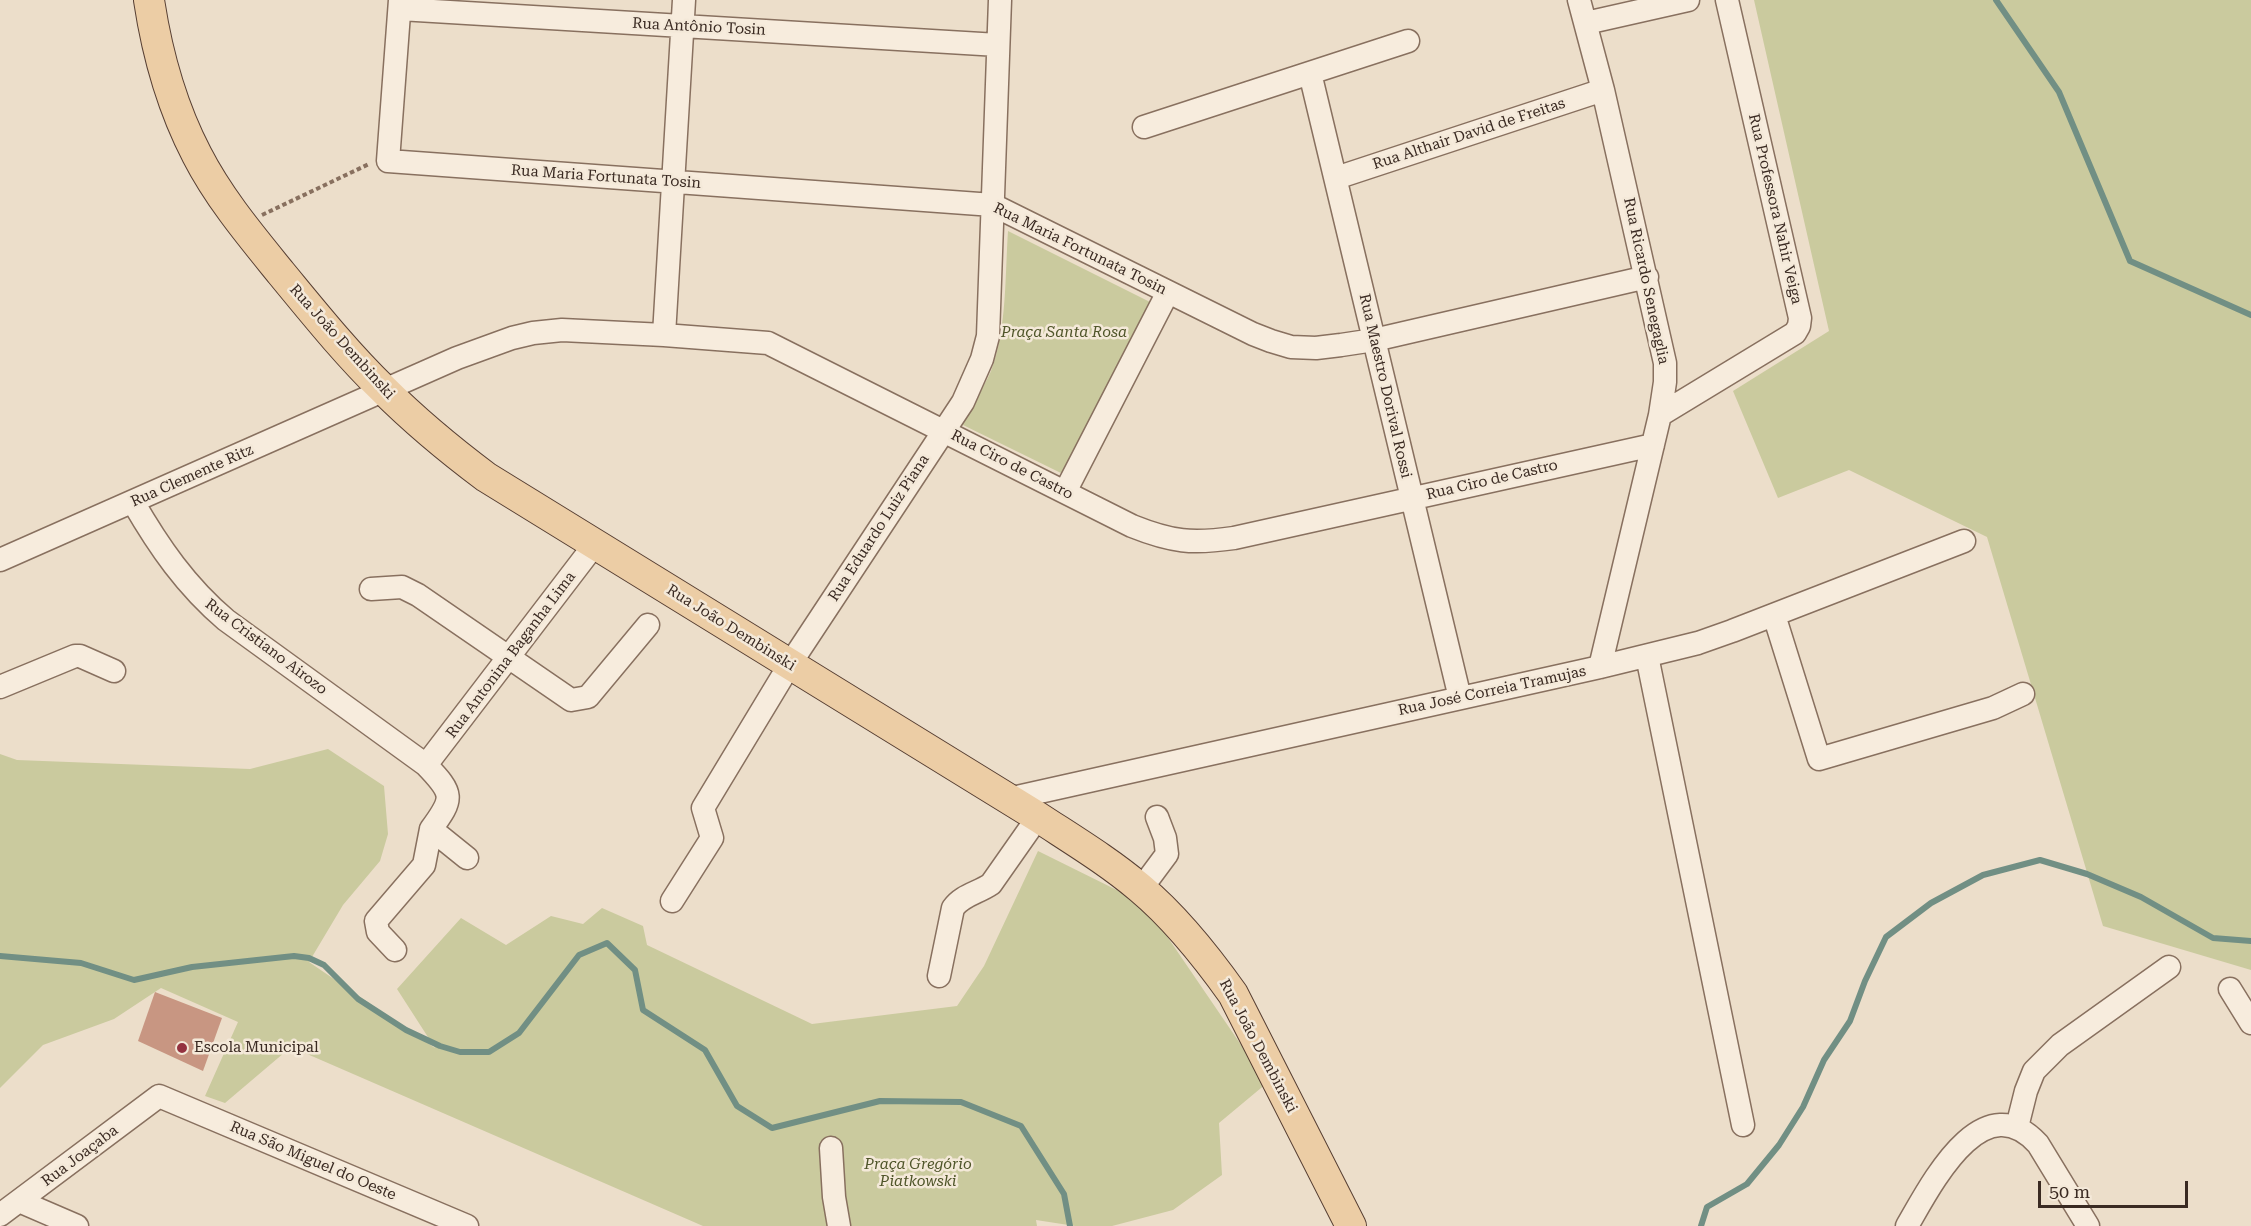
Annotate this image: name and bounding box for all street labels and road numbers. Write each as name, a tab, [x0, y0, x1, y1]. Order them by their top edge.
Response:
street label: Rua Antônio Tosin	[632, 15, 766, 39]
street label: Rua Althair David de Freitas	[1370, 94, 1568, 174]
street label: Rua Professora Nahir Veiga	[1744, 112, 1806, 306]
street label: Rua Maria Fortunata Tosin	[510, 161, 702, 193]
street label: Rua Ricardo Senegaglia	[1620, 196, 1672, 366]
street label: Rua Maria Fortunata Tosin	[990, 199, 1170, 299]
street label: Rua João Dembinski	[286, 281, 398, 403]
street label: Rua Maestro Dorival Rossi	[1355, 292, 1415, 480]
street label: Rua Ciro de Castro	[948, 426, 1076, 504]
street label: Rua Clemente Ritz	[128, 441, 256, 511]
street label: Rua Eduardo Luiz Piana	[825, 451, 933, 605]
street label: Rua Ciro de Castro	[1424, 456, 1560, 504]
street label: Rua Antonina Baganha Lima	[443, 568, 579, 742]
street label: Rua João Dembinski	[663, 581, 799, 675]
street label: Rua Cristiano Airozo	[201, 595, 331, 699]
street label: Rua José Correia Tramujas	[1396, 662, 1588, 720]
street label: Rua João Dembinski	[1215, 976, 1301, 1116]
street label: Rua São Miguel do Oeste	[227, 1118, 399, 1204]
street label: Rua Joaçaba	[38, 1121, 122, 1191]

